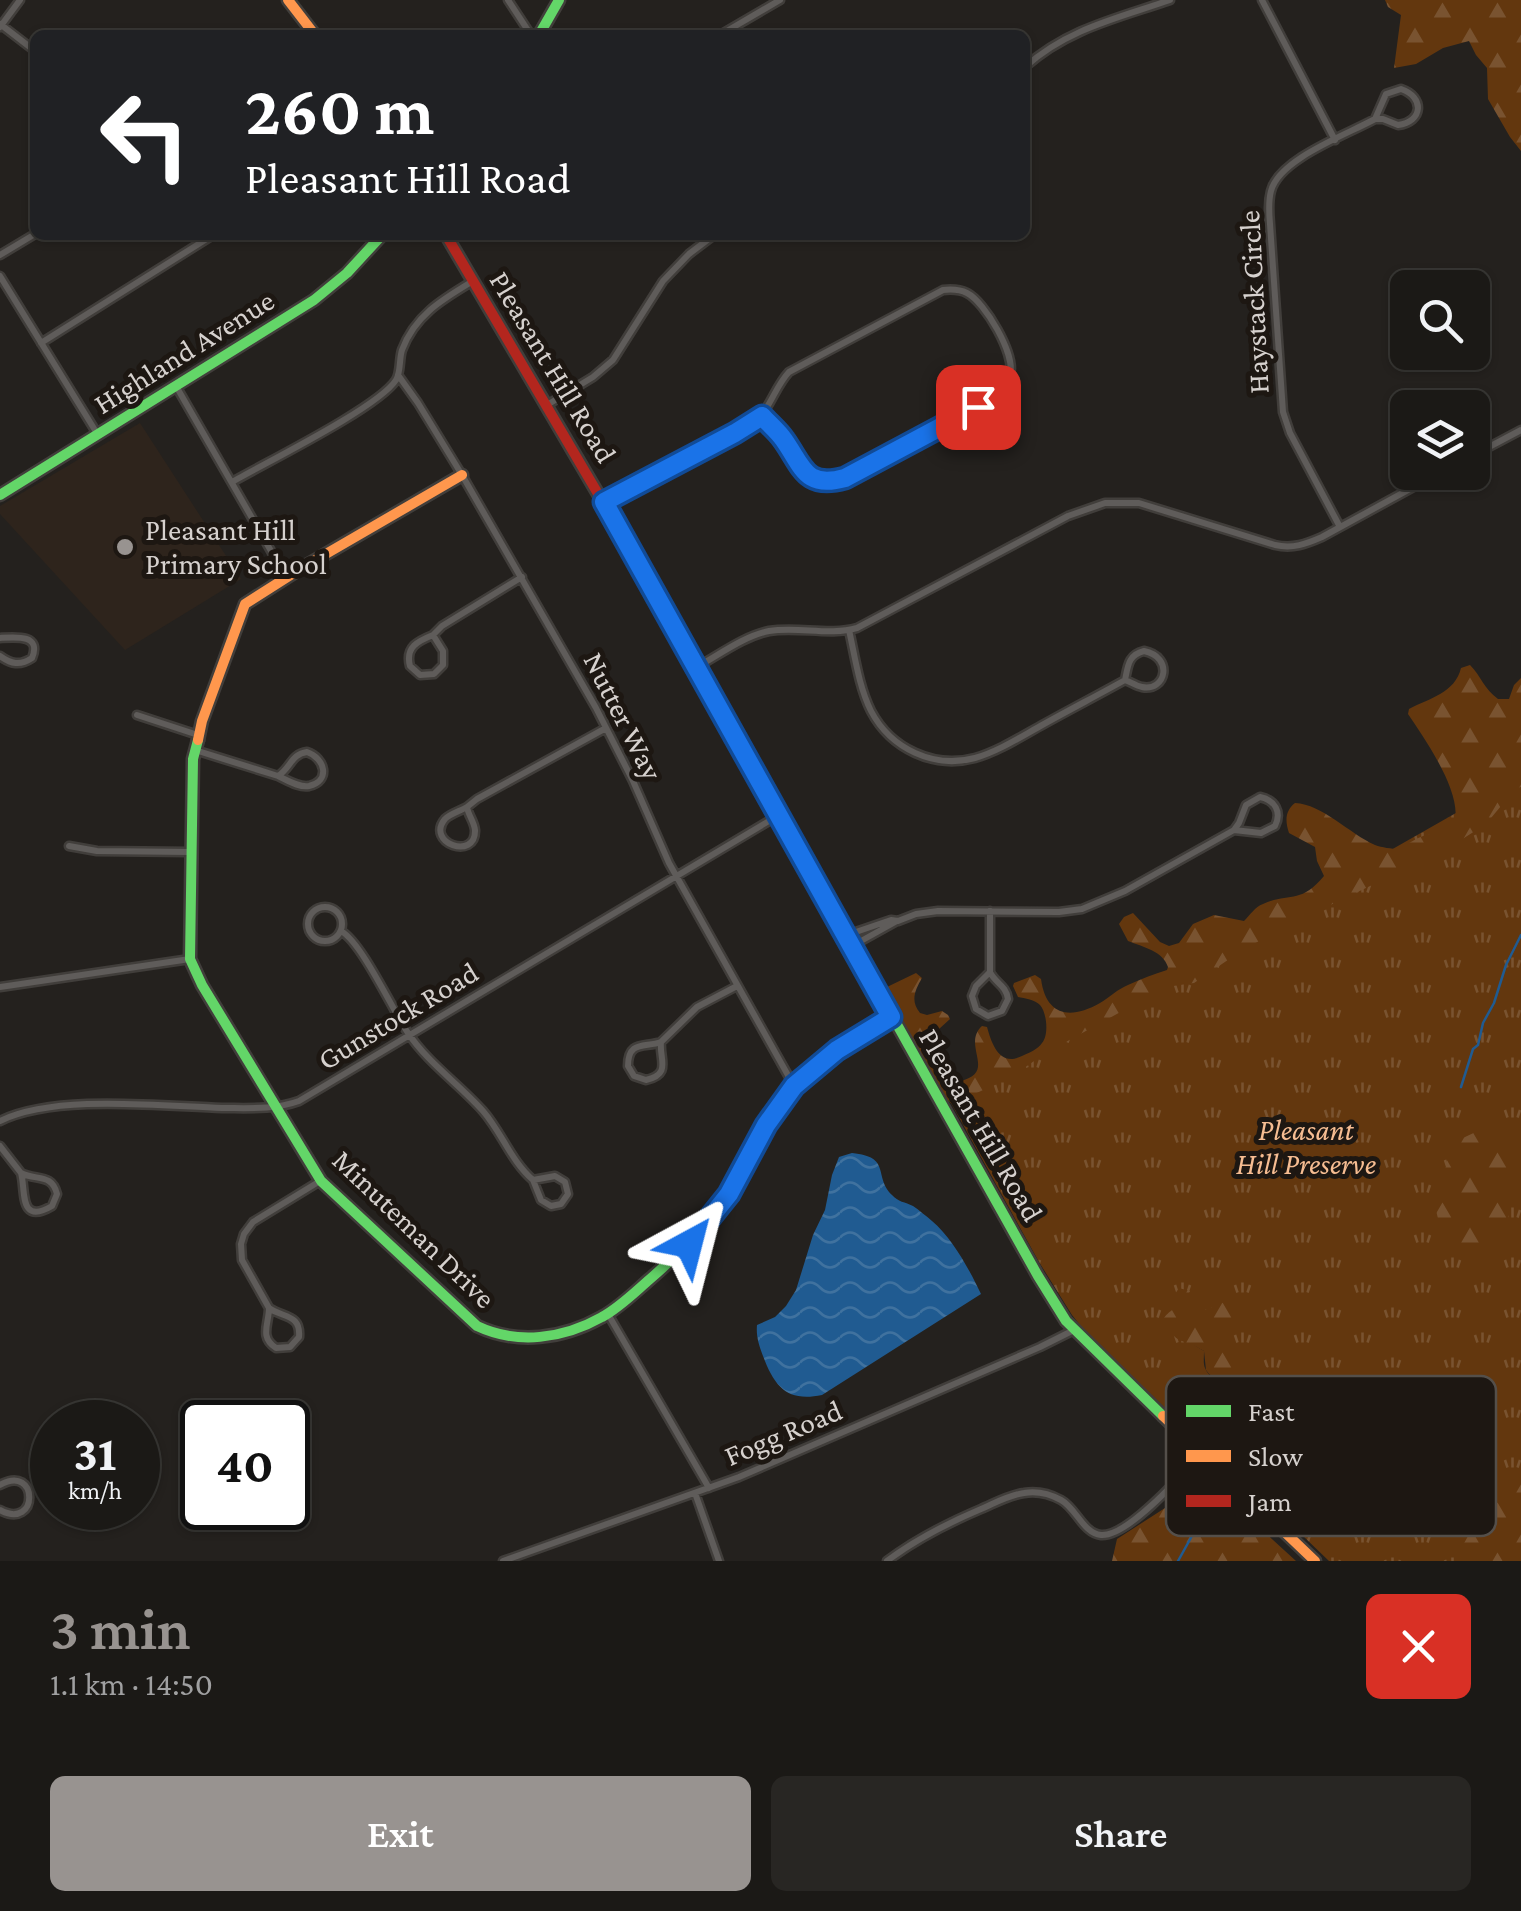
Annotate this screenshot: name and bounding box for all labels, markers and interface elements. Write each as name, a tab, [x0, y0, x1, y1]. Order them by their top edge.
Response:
icon: left	[80, 70, 210, 200]
text: 260 m	[245, 71, 434, 149]
text: Pleasant Hill Road	[245, 153, 571, 203]
street label: Haystack Circle	[1232, 209, 1276, 395]
street label: Pleasant Hill Road	[483, 265, 624, 468]
map controls	[1390, 270, 1490, 490]
button: search	[1390, 270, 1490, 370]
street label: Highland Avenue	[88, 283, 280, 421]
pin	[936, 365, 1021, 450]
icon: arrive	[951, 380, 1006, 435]
button: layers	[1390, 390, 1490, 490]
place label: Pleasant Hill Primary School	[145, 513, 327, 581]
marker: Pleasant Hill Primary School	[114, 536, 136, 558]
street label: Nutter Way	[576, 647, 670, 786]
street label: Gunstock Road	[312, 955, 484, 1076]
street label: Pleasant Hill Road	[913, 1022, 1050, 1227]
park label: Pleasant Hill Preserve	[1236, 1113, 1376, 1180]
street label: Minuteman Drive	[326, 1143, 502, 1314]
position arrow	[637, 1192, 741, 1296]
legend	[1166, 1376, 1496, 1536]
street label: Fogg Road	[719, 1393, 847, 1473]
text: Fast	[1248, 1396, 1295, 1427]
speed limit sign: 40	[180, 1400, 310, 1530]
text: 31	[73, 1425, 117, 1481]
text: Slow	[1248, 1441, 1303, 1472]
text: km/h	[68, 1477, 122, 1504]
text: Jam	[1245, 1486, 1292, 1517]
button: close	[1366, 1594, 1471, 1699]
text: 3 min	[50, 1595, 191, 1662]
text: 1.1 km · 14:50	[50, 1666, 213, 1702]
button: Exit	[50, 1776, 751, 1891]
button: Share	[771, 1776, 1471, 1891]

